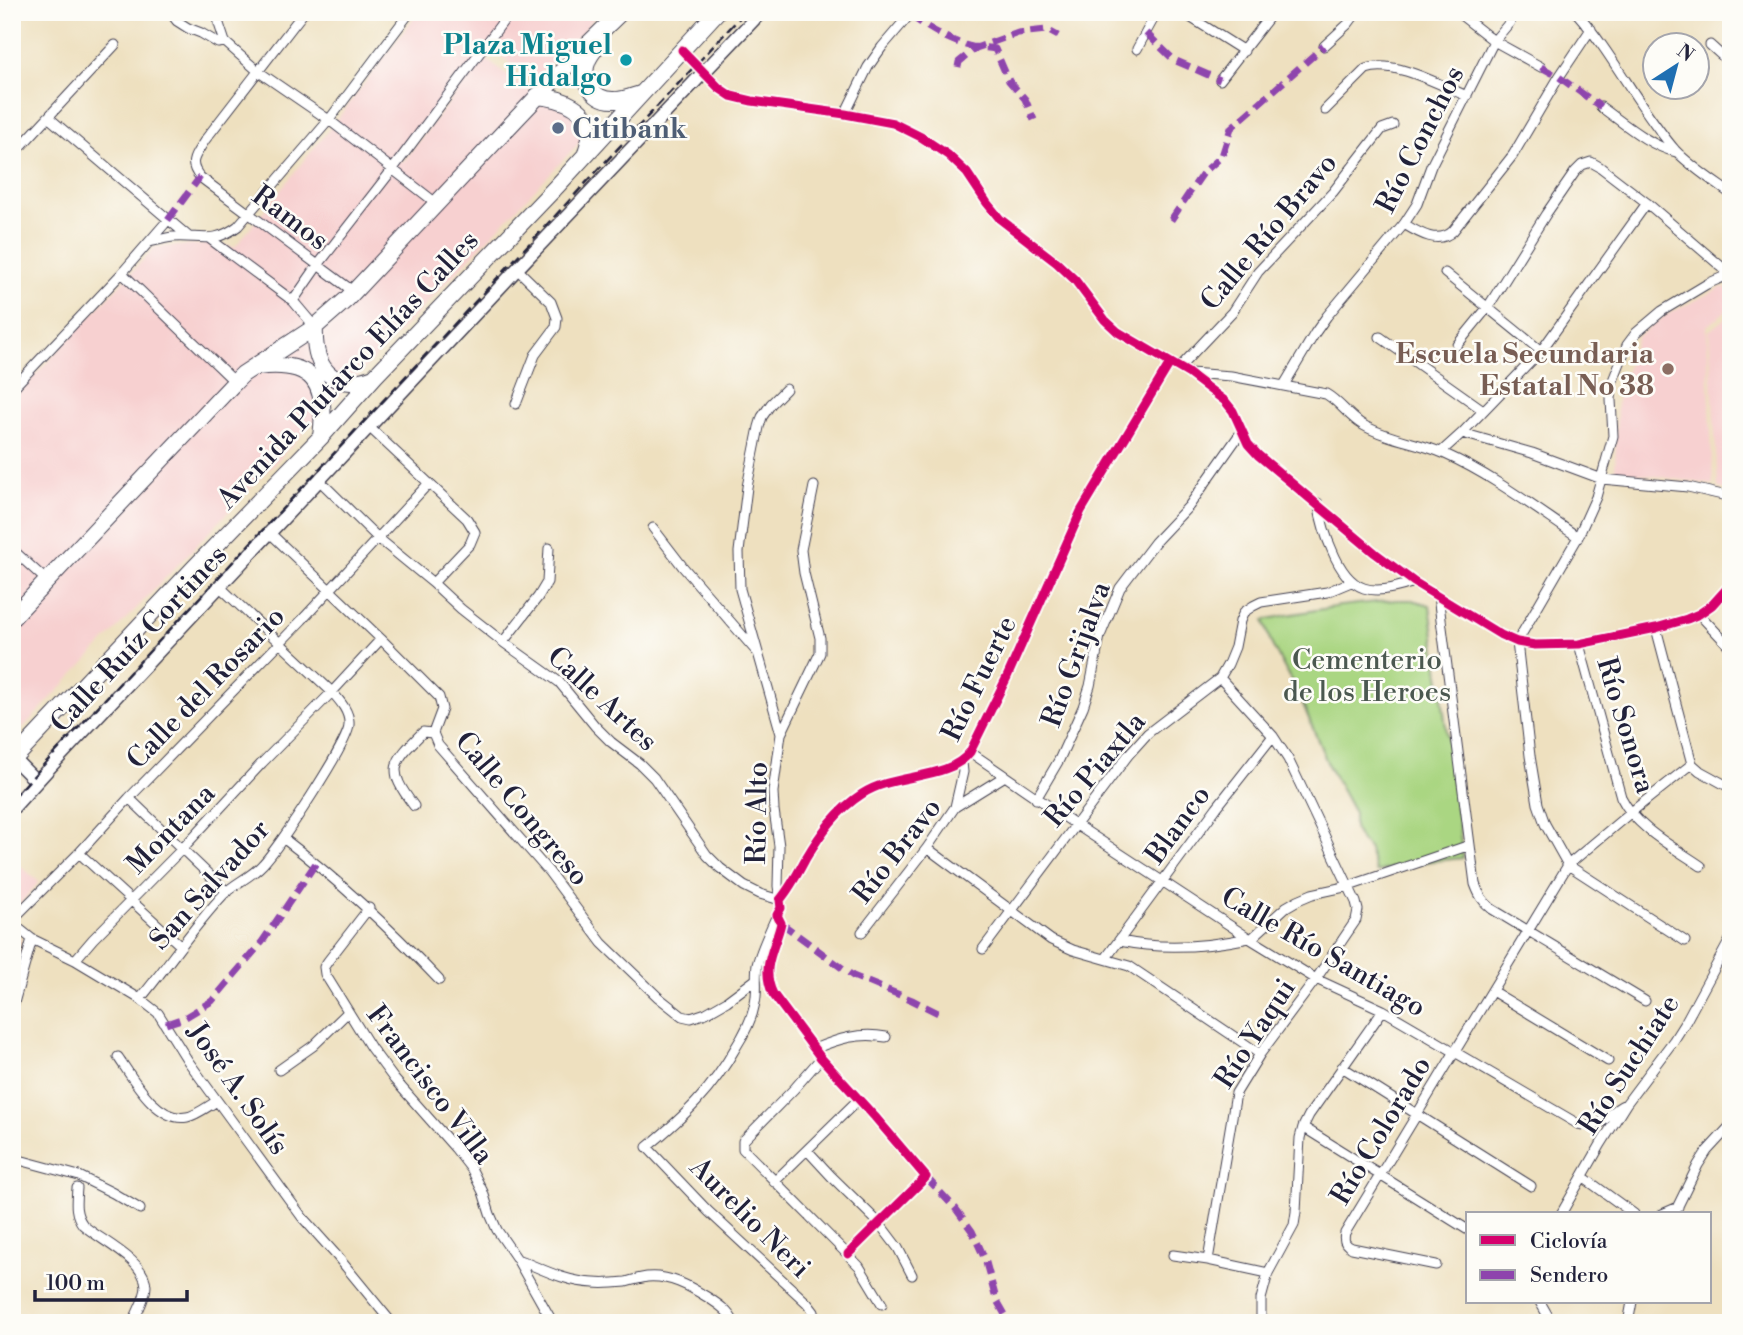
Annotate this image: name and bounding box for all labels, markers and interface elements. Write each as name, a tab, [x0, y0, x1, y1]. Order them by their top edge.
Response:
place label: Plaza Miguel Hidalgo	[443, 28, 612, 95]
north arrow	[1642, 32, 1712, 102]
text: N	[1672, 39, 1699, 67]
marker: Plaza Miguel Hidalgo	[618, 52, 634, 68]
street label: Río Conchos	[1368, 60, 1472, 219]
place label: Citibank	[572, 112, 688, 147]
marker: Citibank	[550, 120, 566, 136]
street label: Calle Río Bravo	[1193, 146, 1345, 318]
street label: Ramos	[245, 178, 335, 258]
street label: Avenida Plutarco Elías Calles	[209, 223, 486, 517]
place label: Escuela Secundaria Estatal No 38	[1396, 337, 1655, 404]
marker: Escuela Secundaria Estatal No 38	[1660, 361, 1676, 377]
street label: Calle Ruíz Cortines	[43, 538, 235, 740]
street label: Río Grijalva	[1034, 576, 1119, 732]
street label: Calle del Rosario	[120, 599, 293, 777]
street label: Río Fuerte	[934, 610, 1025, 747]
street label: Calle Artes	[540, 639, 664, 759]
park label: Cementerio de los Heroes	[1283, 643, 1451, 710]
street label: Río Sonora	[1588, 653, 1663, 799]
street label: Río Piaxtla	[1037, 705, 1154, 835]
street label: Calle Congreso	[447, 725, 597, 893]
street label: Río Alto	[739, 761, 776, 865]
street label: Montana	[119, 776, 223, 882]
street label: Blanco	[1137, 779, 1218, 872]
street label: Río Bravo	[845, 791, 949, 911]
street label: San Salvador	[143, 813, 278, 957]
street label: Calle Río Santiago	[1215, 880, 1432, 1025]
street label: Río Yaqui	[1207, 972, 1304, 1095]
street label: Río Suchiate	[1571, 988, 1687, 1141]
street label: Francisco Villa	[358, 998, 502, 1172]
street label: José A. Solís	[179, 1015, 296, 1162]
street label: Río Colorado	[1323, 1050, 1439, 1211]
street label: Aurelio Neri	[682, 1150, 818, 1286]
legend	[1466, 1212, 1712, 1304]
text: Ciclovía	[1530, 1229, 1608, 1255]
scale bar	[35, 1258, 187, 1302]
text: Sendero	[1530, 1263, 1608, 1289]
text: 100 m	[46, 1271, 105, 1297]

